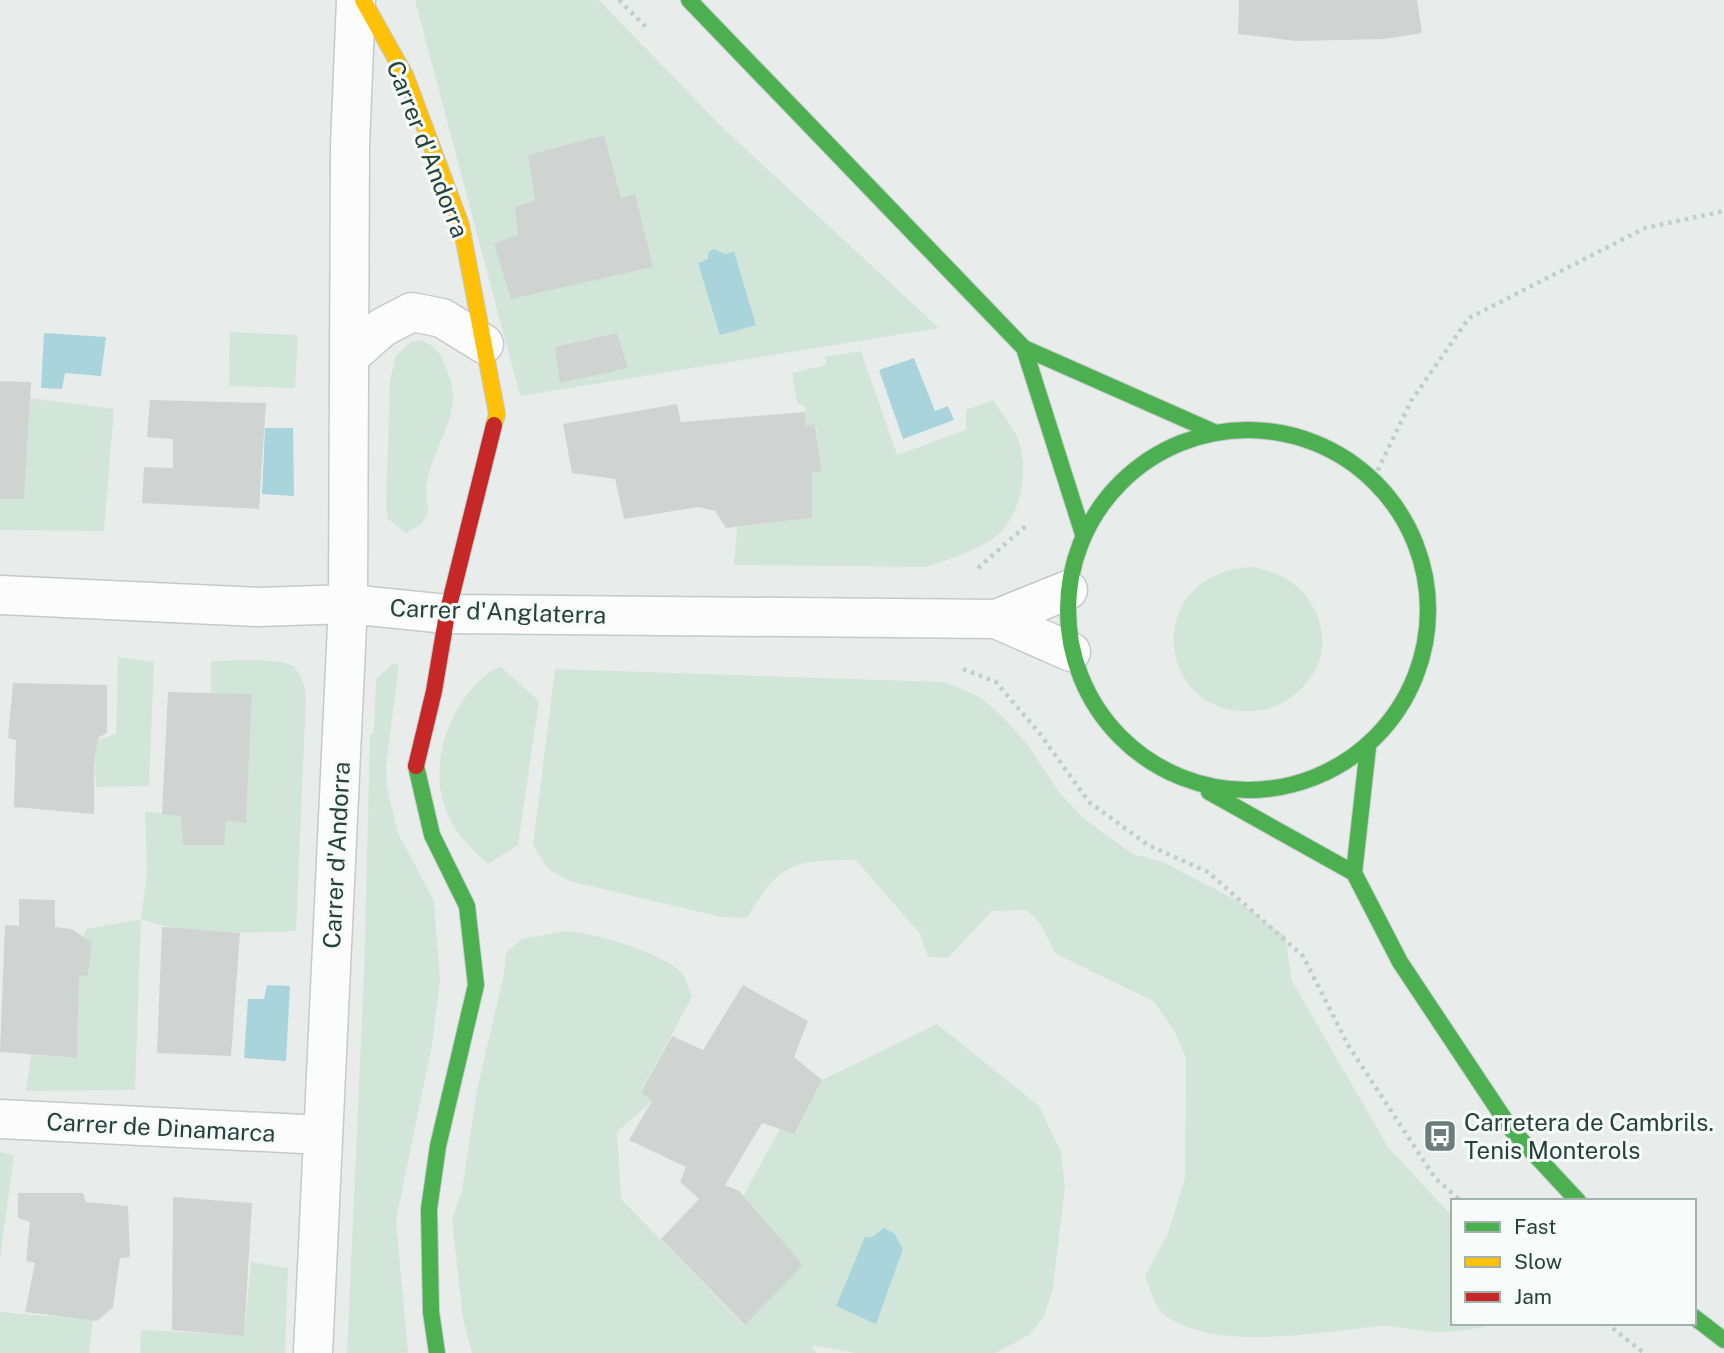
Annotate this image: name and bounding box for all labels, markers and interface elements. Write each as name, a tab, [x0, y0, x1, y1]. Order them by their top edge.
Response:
street label: Carrer d'Andorra	[381, 57, 475, 241]
street label: Carrer d'Anglaterra	[389, 593, 607, 629]
street label: Carrer d'Andorra	[317, 761, 355, 949]
street label: Carrer de Dinamarca	[46, 1107, 276, 1147]
place label: Carretera de Cambrils. Tenis Monterols	[1464, 1108, 1714, 1164]
bus stop icon: Carretera de Cambrils. Tenis Monterols	[1421, 1117, 1459, 1155]
legend	[1451, 1199, 1696, 1325]
text: Fast	[1514, 1214, 1556, 1239]
text: Slow	[1514, 1249, 1562, 1274]
text: Jam	[1514, 1284, 1552, 1309]

